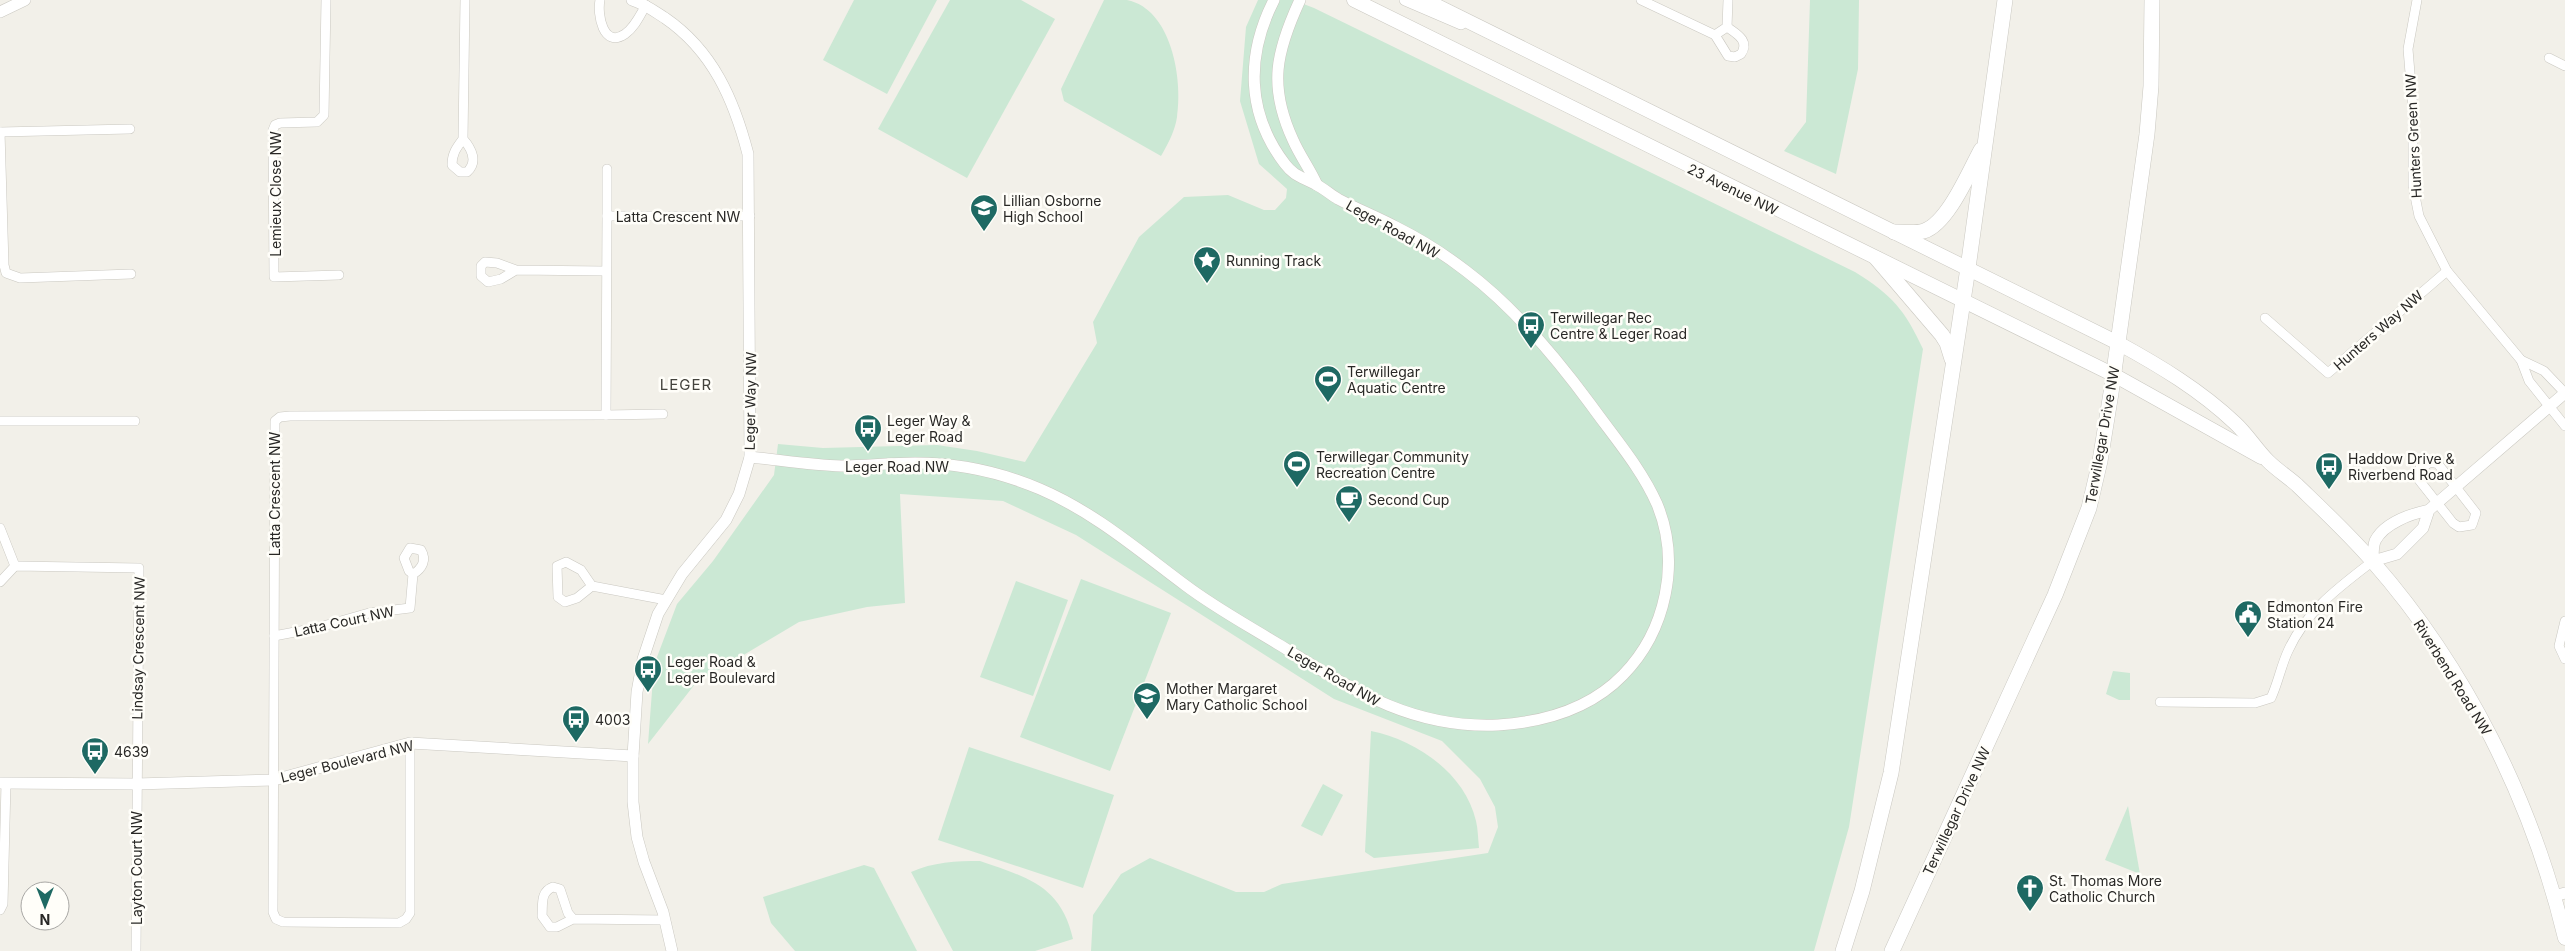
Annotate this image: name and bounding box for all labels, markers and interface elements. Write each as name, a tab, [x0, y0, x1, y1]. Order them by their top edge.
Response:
street label: Hunters Green NW	[2401, 73, 2425, 199]
street label: Lemieux Close NW	[267, 131, 284, 257]
street label: 23 Avenue NW	[1685, 160, 1781, 218]
place label: Lillian Osborne High School	[1003, 192, 1102, 225]
school or university icon: Lillian Osborne High School	[969, 193, 999, 232]
street label: Leger Road NW	[1343, 196, 1443, 262]
street label: Latta Crescent NW	[616, 208, 740, 225]
place icon: Running Track	[1192, 245, 1222, 284]
place label: Running Track	[1226, 252, 1321, 269]
street label: Hunters Way NW	[2330, 286, 2426, 373]
place label: Terwillegar Rec Centre & Leger Road	[1550, 309, 1687, 342]
bus stop icon: Terwillegar Rec Centre & Leger Road	[1516, 310, 1546, 349]
street label: Leger Way NW	[741, 351, 759, 451]
place label: Terwillegar Aquatic Centre	[1347, 363, 1446, 396]
sports icon: Terwillegar Aquatic Centre	[1313, 364, 1343, 403]
street label: Terwillegar Drive NW	[2081, 364, 2123, 505]
district label: LEGER	[660, 375, 712, 394]
place label: Leger Way & Leger Road	[887, 412, 971, 445]
bus stop icon: Leger Way & Leger Road	[853, 413, 883, 452]
street label: Latta Crescent NW	[266, 432, 283, 556]
place label: Terwillegar Community Recreation Centre	[1316, 448, 1469, 481]
sports icon: Terwillegar Community Recreation Centre	[1282, 449, 1312, 488]
place label: Haddow Drive & Riverbend Road	[2348, 450, 2455, 483]
bus stop icon: Haddow Drive & Riverbend Road	[2314, 451, 2344, 490]
street label: Leger Road NW	[845, 458, 949, 475]
cafe icon: Second Cup	[1334, 484, 1364, 523]
place label: Second Cup	[1368, 491, 1449, 508]
street label: Lindsay Crescent NW	[128, 576, 148, 720]
place label: Edmonton Fire Station 24	[2267, 598, 2363, 631]
public building icon: Edmonton Fire Station 24	[2233, 599, 2263, 638]
street label: Latta Court NW	[292, 602, 396, 640]
street label: Riverbend Road NW	[2410, 616, 2496, 738]
street label: Leger Road NW	[1285, 643, 1383, 709]
place label: Leger Road & Leger Boulevard	[667, 653, 775, 686]
bus stop icon: Leger Road & Leger Boulevard	[633, 654, 663, 693]
place label: Mother Margaret Mary Catholic School	[1166, 680, 1307, 713]
school or university icon: Mother Margaret Mary Catholic School	[1132, 681, 1162, 720]
bus stop icon: 4003	[561, 704, 591, 743]
place label: 4003	[595, 711, 630, 728]
bus stop icon: 4639	[80, 736, 110, 775]
street label: Leger Boulevard NW	[279, 736, 416, 786]
place label: 4639	[114, 743, 149, 760]
street label: Terwillegar Drive NW	[1919, 744, 1993, 878]
street label: Layton Court NW	[128, 811, 145, 925]
place label: St. Thomas More Catholic Church	[2049, 872, 2162, 905]
church icon: St. Thomas More Catholic Church	[2015, 873, 2045, 912]
north arrow	[20, 881, 70, 931]
text: N	[40, 911, 50, 928]

